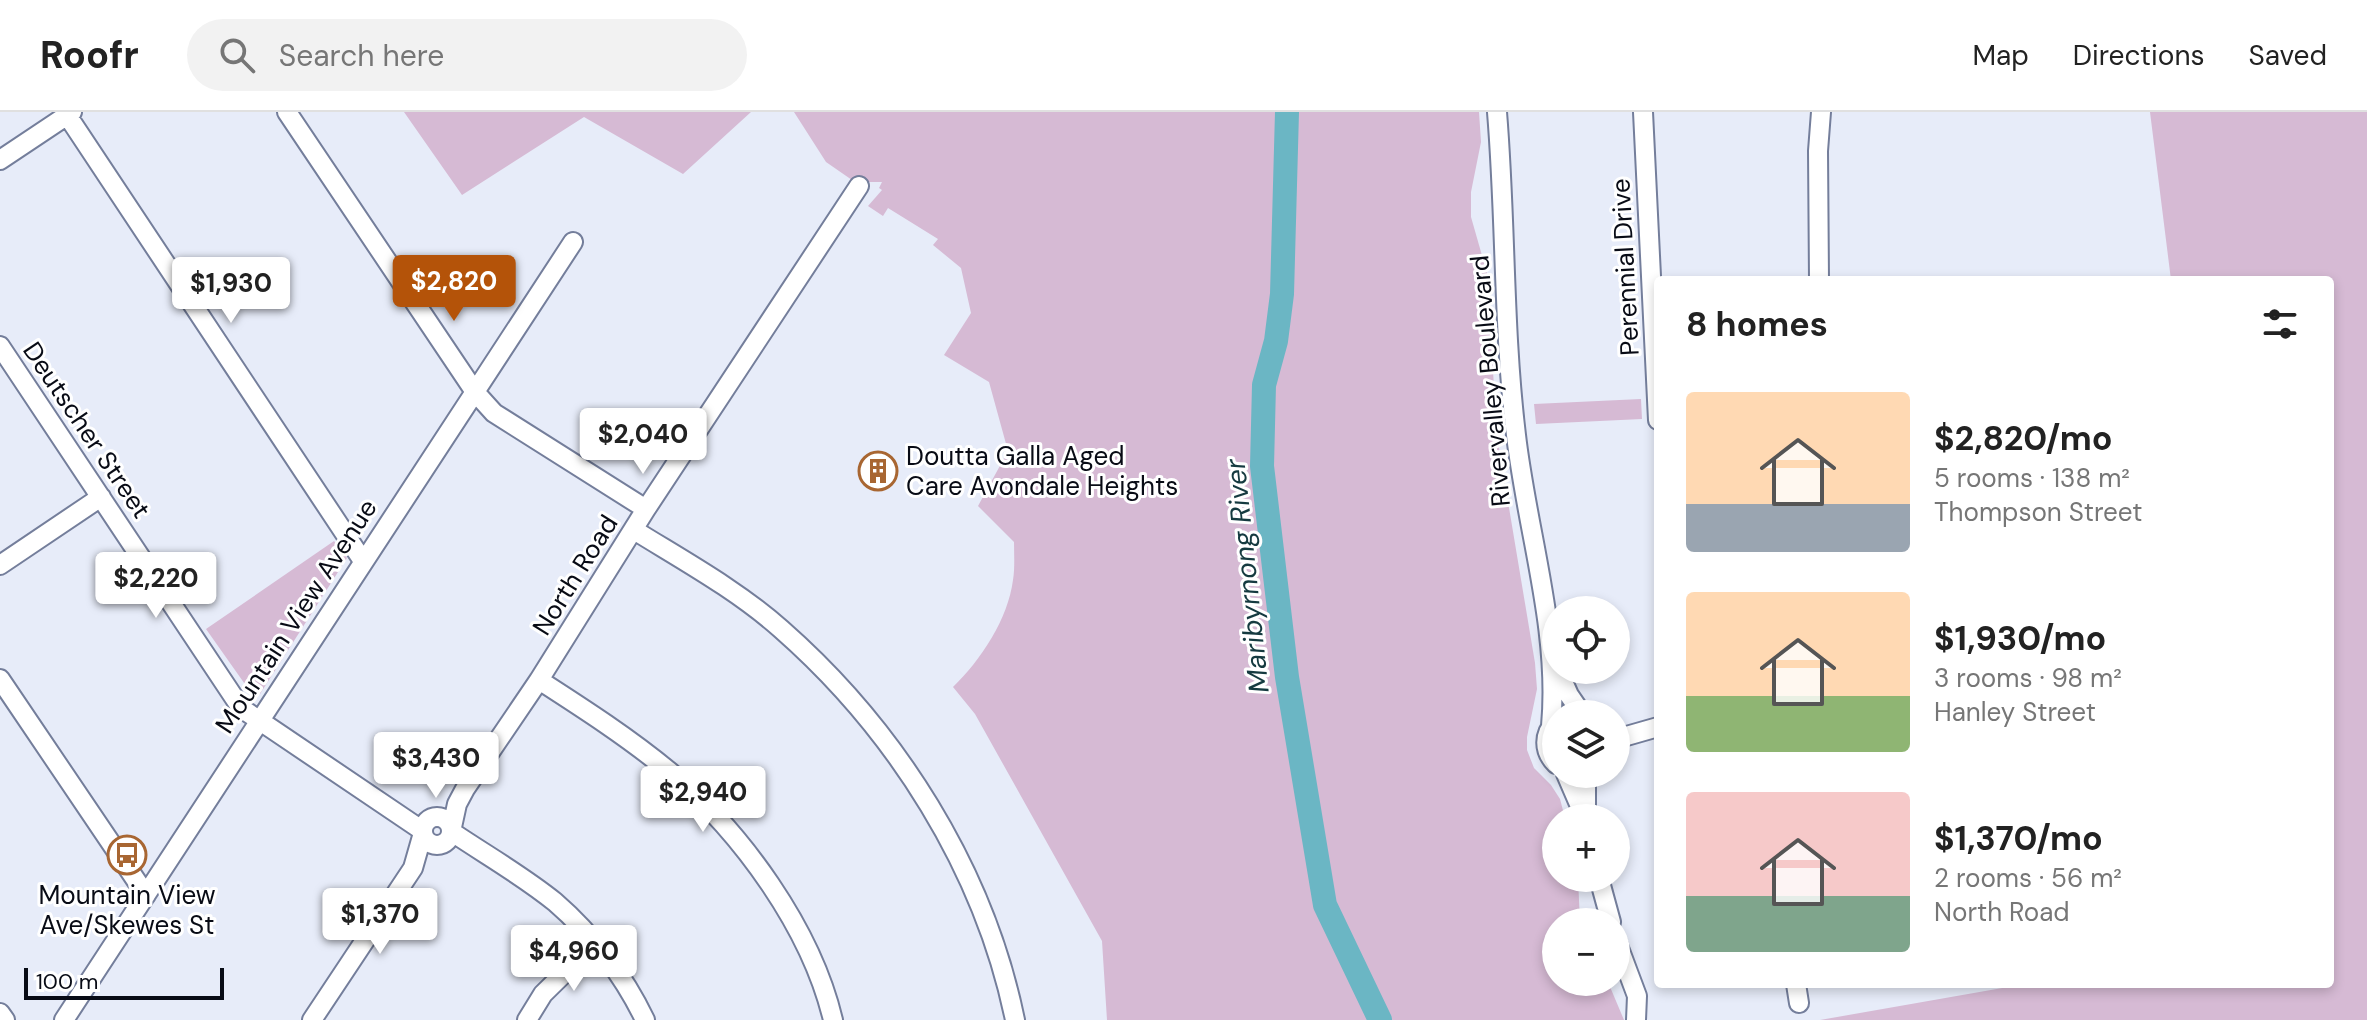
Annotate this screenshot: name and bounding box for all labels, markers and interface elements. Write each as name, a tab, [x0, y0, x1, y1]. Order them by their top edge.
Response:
search box	[187, 19, 747, 91]
text: Roofr	[40, 30, 139, 80]
icon: search	[215, 33, 259, 77]
text: Search here	[279, 36, 444, 75]
text: Map	[1972, 37, 2029, 74]
text: Directions	[2073, 37, 2205, 74]
text: Saved	[2249, 37, 2327, 74]
street label: Perennial Drive	[1603, 177, 1647, 357]
street label: Rivervalley Boulevard	[1462, 254, 1518, 508]
pin: $2,820	[389, 255, 519, 323]
pin: $1,930	[166, 257, 296, 325]
text: $2,820	[411, 264, 497, 298]
text: $1,930	[190, 266, 272, 300]
text: 8 homes	[1686, 302, 1828, 347]
icon: filters	[2258, 302, 2302, 346]
street label: Deutscher Street	[15, 335, 159, 525]
pin: $2,040	[578, 408, 708, 476]
text: $2,820/mo	[1934, 416, 2112, 461]
text: $2,040	[598, 417, 688, 451]
icon: home	[1750, 424, 1846, 520]
place label: Doutta Galla Aged Care Avondale Heights	[906, 439, 1178, 503]
building icon: Doutta Galla Aged Care Avondale Heights	[857, 450, 899, 492]
water label: Maribyrnong River	[1216, 457, 1278, 695]
text: 5 rooms · 138 m²	[1934, 461, 2130, 495]
street label: Mountain View Avenue	[208, 492, 384, 740]
text: Thompson Street	[1934, 495, 2142, 529]
street label: North Road	[525, 508, 625, 642]
pin: $2,220	[91, 552, 221, 620]
text: $2,220	[113, 561, 199, 595]
map controls	[1542, 596, 1630, 996]
button: locate	[1542, 596, 1630, 684]
text: $1,930/mo	[1934, 616, 2106, 661]
icon: home	[1750, 624, 1846, 720]
text: 3 rooms · 98 m²	[1934, 661, 2122, 695]
text: Hanley Street	[1934, 695, 2096, 729]
button: layers	[1542, 700, 1630, 788]
pin: $3,430	[371, 732, 501, 800]
text: $3,430	[392, 741, 480, 775]
pin: $2,940	[638, 766, 768, 834]
text: $2,940	[659, 775, 747, 809]
button: +	[1542, 804, 1630, 892]
text: $1,370/mo	[1934, 816, 2103, 861]
icon: home	[1750, 824, 1846, 920]
bus stop icon: Mountain View Ave/Skewes St	[106, 834, 148, 876]
text: 2 rooms · 56 m²	[1934, 861, 2122, 895]
place label: Mountain View Ave/Skewes St	[38, 878, 216, 942]
pin: $1,370	[315, 888, 445, 956]
text: North Road	[1934, 895, 2070, 929]
text: $1,370	[340, 897, 420, 931]
button: −	[1542, 908, 1630, 996]
pin: $4,960	[509, 925, 639, 993]
text: $4,960	[529, 934, 619, 968]
scale bar	[24, 964, 224, 1000]
text: 100 m	[36, 967, 98, 996]

